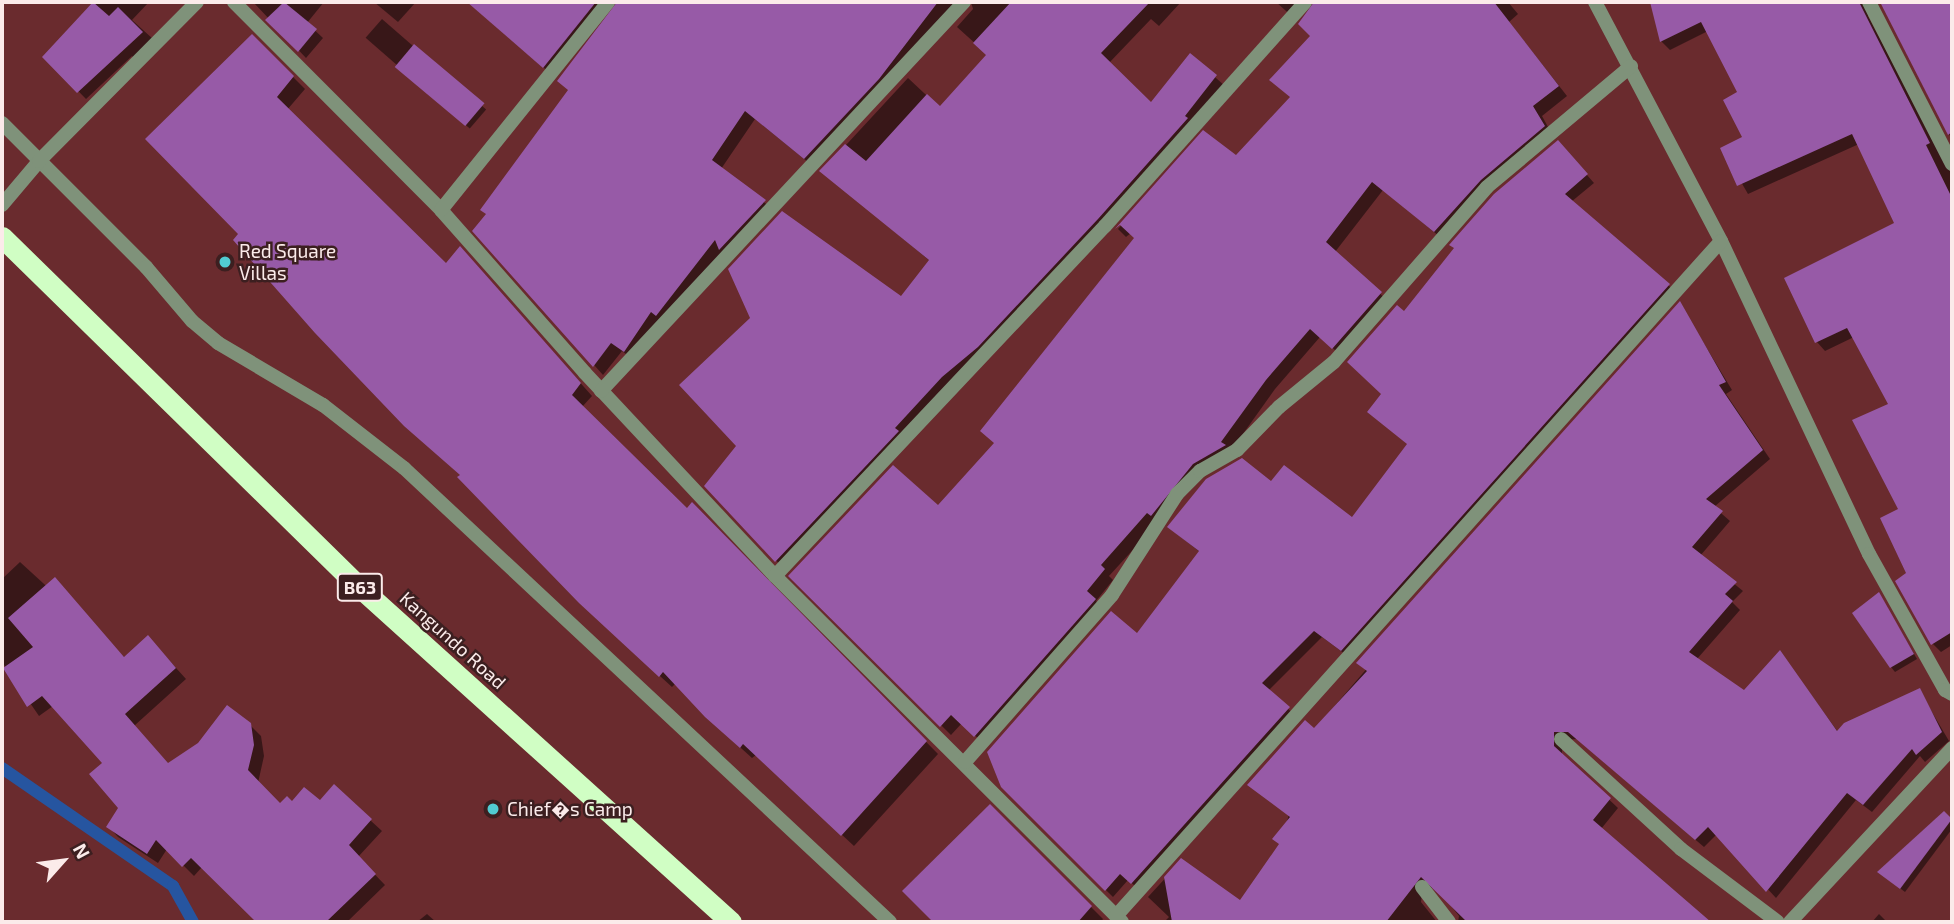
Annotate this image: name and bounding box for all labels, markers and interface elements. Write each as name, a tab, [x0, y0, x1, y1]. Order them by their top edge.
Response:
place label: Red Square Villas	[239, 240, 336, 284]
marker: Red Square Villas	[217, 254, 233, 270]
road number: B63	[336, 572, 384, 602]
street label: Kangundo Road	[395, 586, 511, 694]
place label: Chief�s Camp	[507, 798, 633, 820]
marker: Chief�s Camp	[485, 801, 501, 817]
north arrow	[28, 826, 98, 896]
text: N	[69, 839, 95, 862]

